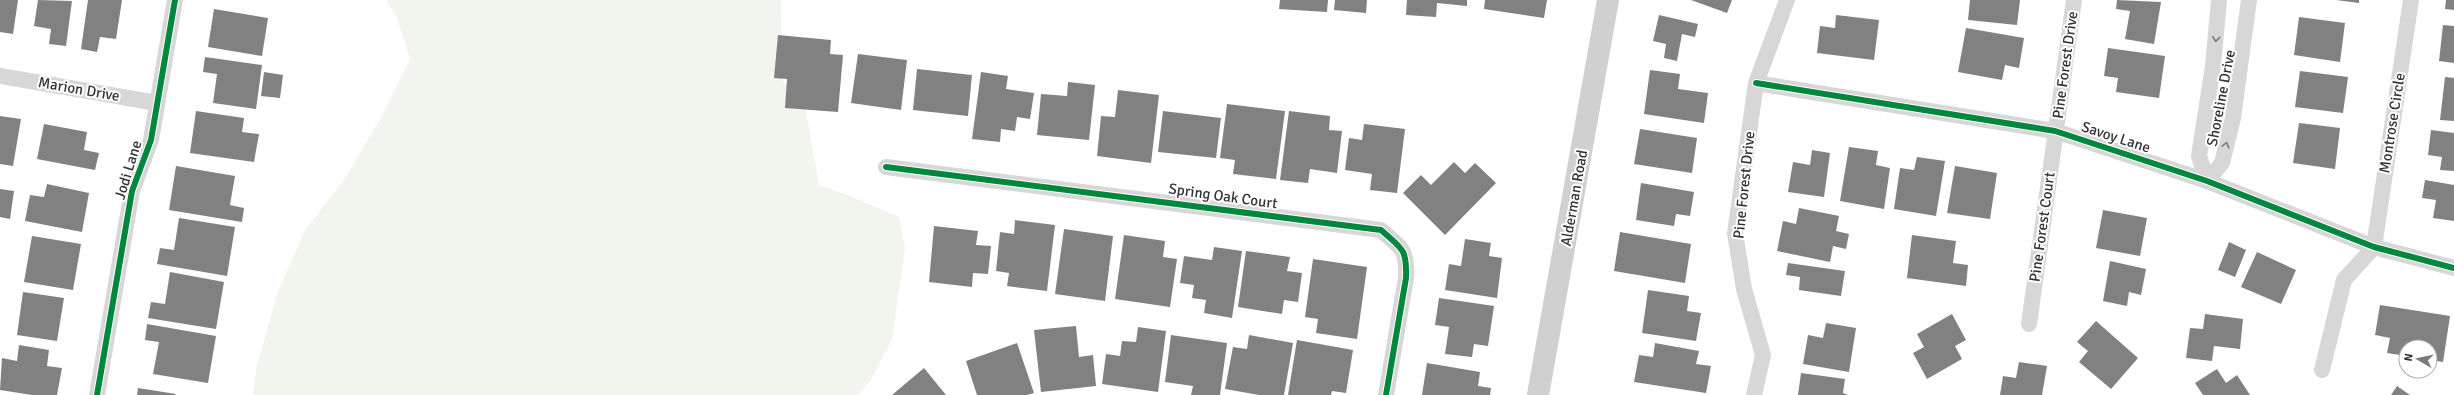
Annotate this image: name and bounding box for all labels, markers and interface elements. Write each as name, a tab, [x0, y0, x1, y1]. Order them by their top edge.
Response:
street label: Pine Forest Drive	[2049, 10, 2081, 120]
one-way arrow	[2211, 36, 2220, 42]
street label: Shoreline Drive	[2203, 48, 2239, 148]
street label: Montrose Circle	[2375, 72, 2409, 174]
street label: Marion Drive	[37, 73, 121, 105]
street label: Savoy Lane	[2079, 117, 2153, 157]
street label: Pine Forest Drive	[1729, 130, 1759, 240]
street label: Jodi Lane	[111, 138, 145, 202]
one-way arrow	[2222, 141, 2230, 148]
street label: Alderman Road	[1557, 148, 1591, 248]
street label: Pine Forest Court	[2025, 171, 2059, 283]
street label: Spring Oak Court	[1167, 179, 1279, 213]
north arrow	[2398, 339, 2438, 379]
text: N	[2402, 353, 2416, 362]

